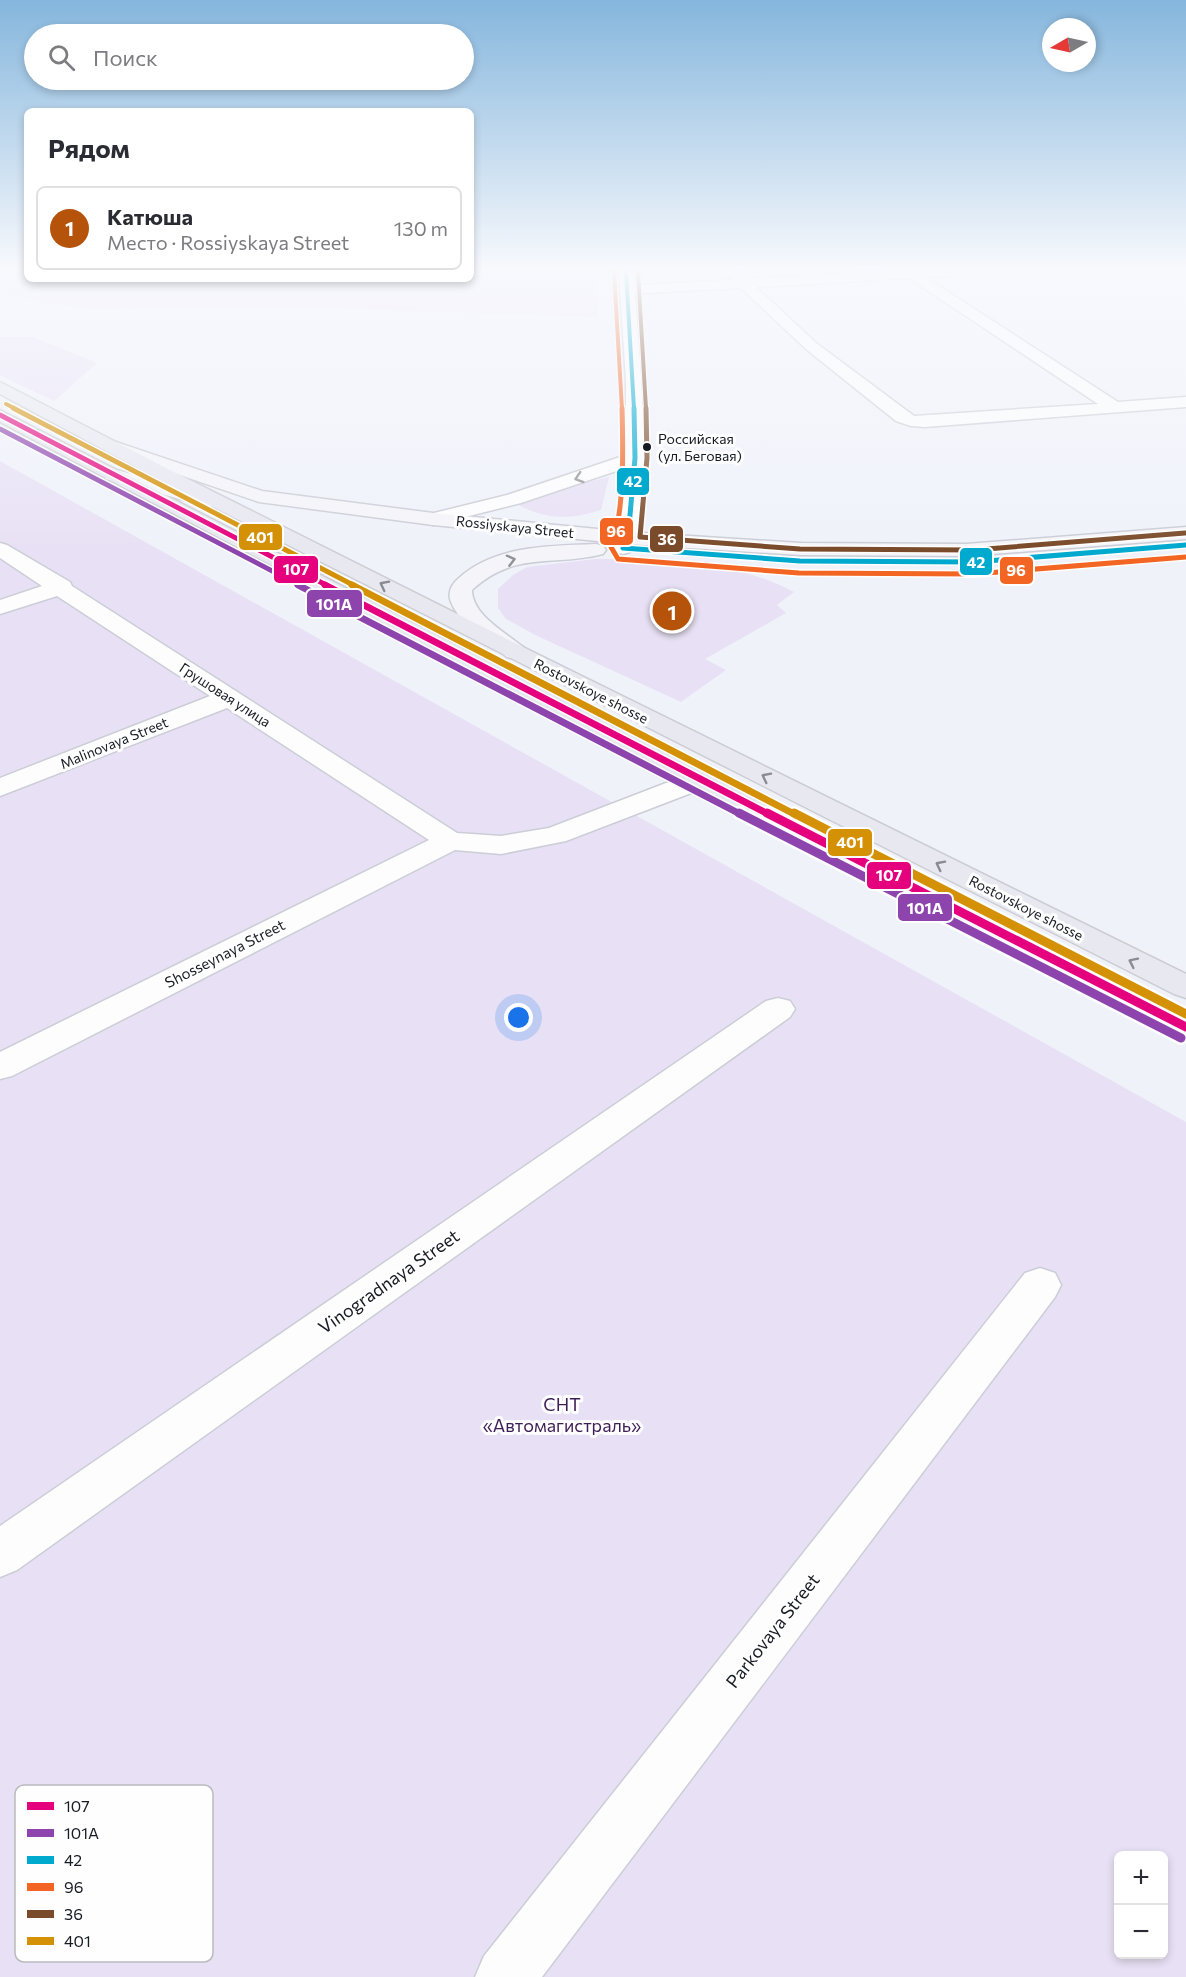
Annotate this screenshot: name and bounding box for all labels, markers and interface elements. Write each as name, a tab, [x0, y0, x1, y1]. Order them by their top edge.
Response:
north arrow	[1042, 18, 1096, 72]
search box	[24, 24, 474, 90]
icon: search	[45, 41, 78, 74]
text: Поиск	[93, 44, 158, 71]
text: Рядом	[48, 132, 130, 163]
text: Катюша	[107, 203, 193, 230]
text: 1	[65, 216, 74, 240]
text: 130 m	[394, 216, 448, 240]
text: Место · Rossiyskaya Street	[107, 230, 349, 254]
place label: Российская (ул. Беговая)	[658, 430, 742, 464]
marker: Российская (ул. Беговая)	[641, 441, 653, 453]
line badge: 42	[616, 467, 650, 496]
one-way arrow	[574, 470, 585, 483]
text: 42	[624, 471, 642, 490]
street label: Rossiyskaya Street	[455, 512, 575, 541]
line badge: 96	[599, 517, 634, 546]
text: 96	[606, 521, 626, 540]
line badge: 401	[238, 523, 283, 551]
line badge: 36	[649, 525, 684, 553]
text: 401	[246, 527, 274, 546]
text: 36	[657, 529, 677, 548]
line badge: 42	[959, 547, 993, 576]
text: 42	[967, 552, 985, 571]
line badge: 107	[273, 555, 319, 584]
one-way arrow	[506, 555, 516, 568]
line badge: 96	[999, 556, 1034, 585]
text: 107	[283, 559, 309, 578]
text: 96	[1006, 560, 1026, 579]
one-way arrow	[379, 580, 390, 592]
pin: 1	[652, 588, 692, 634]
line badge: 101А	[306, 589, 363, 618]
text: 101А	[316, 594, 353, 613]
street label: Rostovskoye shosse	[531, 654, 651, 727]
street label: Грушовая улица	[177, 659, 274, 730]
street label: Malinovaya Street	[57, 713, 170, 772]
one-way arrow	[762, 773, 773, 784]
line badge: 401	[827, 828, 873, 857]
text: 401	[836, 832, 864, 851]
line badge: 107	[866, 861, 912, 890]
one-way arrow	[936, 861, 947, 872]
text: 107	[876, 865, 902, 884]
street label: Rostovskoye shosse	[966, 871, 1086, 944]
line badge: 101А	[897, 893, 953, 922]
text: 101А	[907, 898, 944, 917]
street label: Shosseynaya Street	[162, 915, 288, 991]
one-way arrow	[1129, 957, 1140, 969]
your location	[504, 1003, 533, 1032]
street label: Vinogradnaya Street	[314, 1224, 463, 1338]
park label: СНТ «Автомагистраль»	[483, 1393, 641, 1436]
street label: Parkovaya Street	[721, 1569, 824, 1692]
legend	[15, 1785, 213, 1962]
text: 107	[64, 1796, 90, 1815]
text: 101А	[64, 1823, 99, 1842]
text: 42	[64, 1850, 82, 1869]
map controls	[1114, 1851, 1168, 1959]
button: +	[1114, 1851, 1168, 1905]
text: 96	[64, 1877, 83, 1896]
text: 36	[64, 1904, 83, 1923]
button: −	[1114, 1905, 1168, 1959]
text: 401	[64, 1931, 91, 1950]

